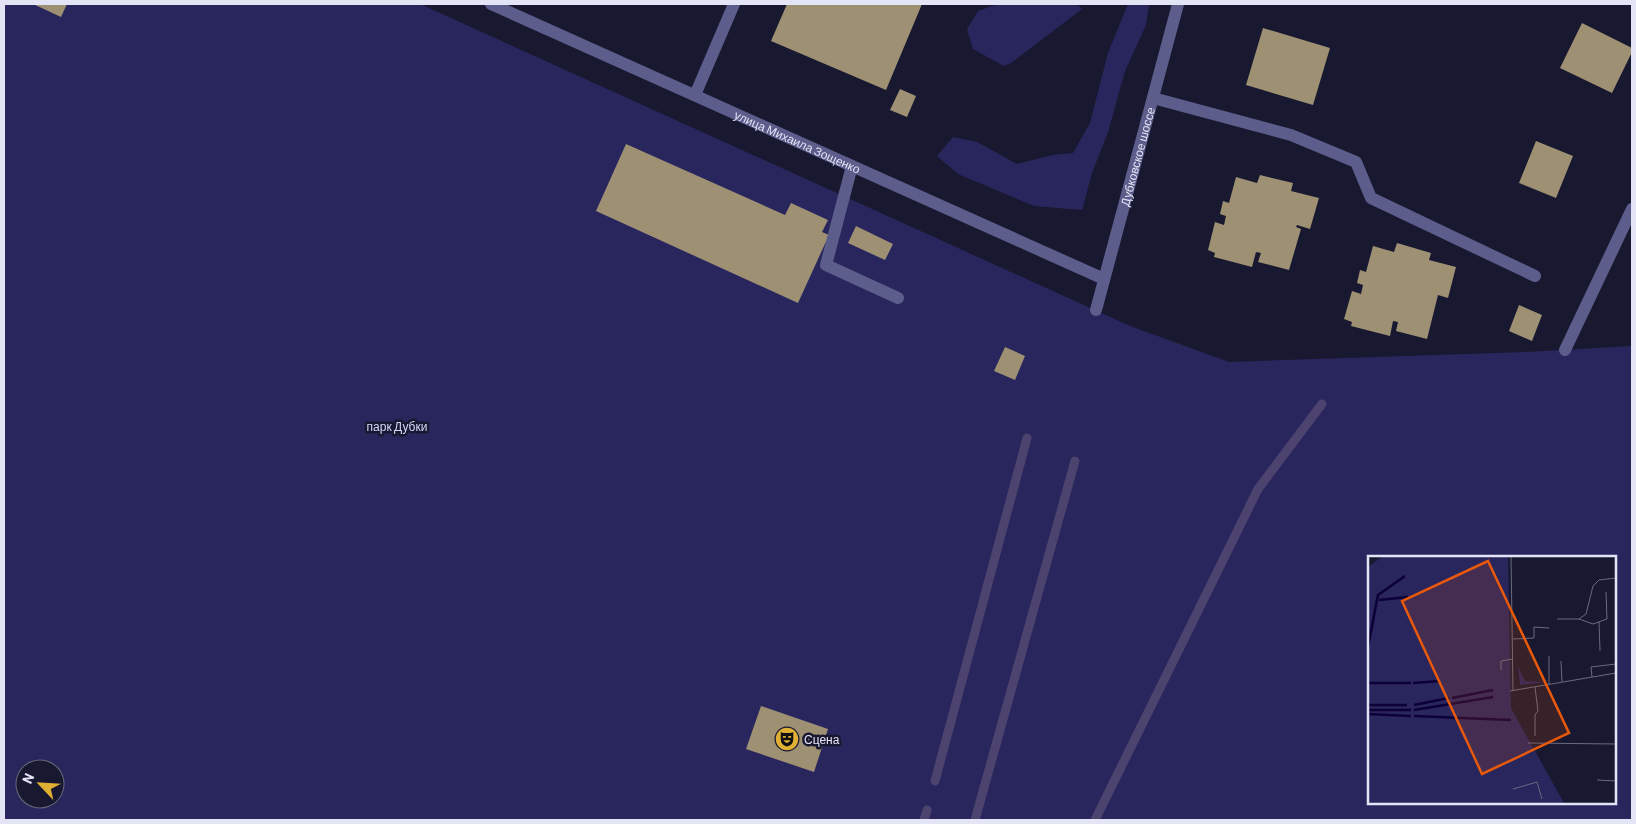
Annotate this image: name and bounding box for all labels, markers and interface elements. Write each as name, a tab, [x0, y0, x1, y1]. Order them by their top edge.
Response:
street label: Дубковское шоссе	[1117, 105, 1157, 208]
street label: улица Михаила Зощенко	[732, 107, 863, 176]
park label: парк Дубки	[367, 419, 427, 434]
inset map	[1368, 556, 1616, 804]
theatre icon: Сцена	[774, 726, 800, 752]
place label: Сцена	[804, 732, 840, 747]
north arrow	[15, 759, 65, 809]
text: N	[18, 770, 37, 786]

